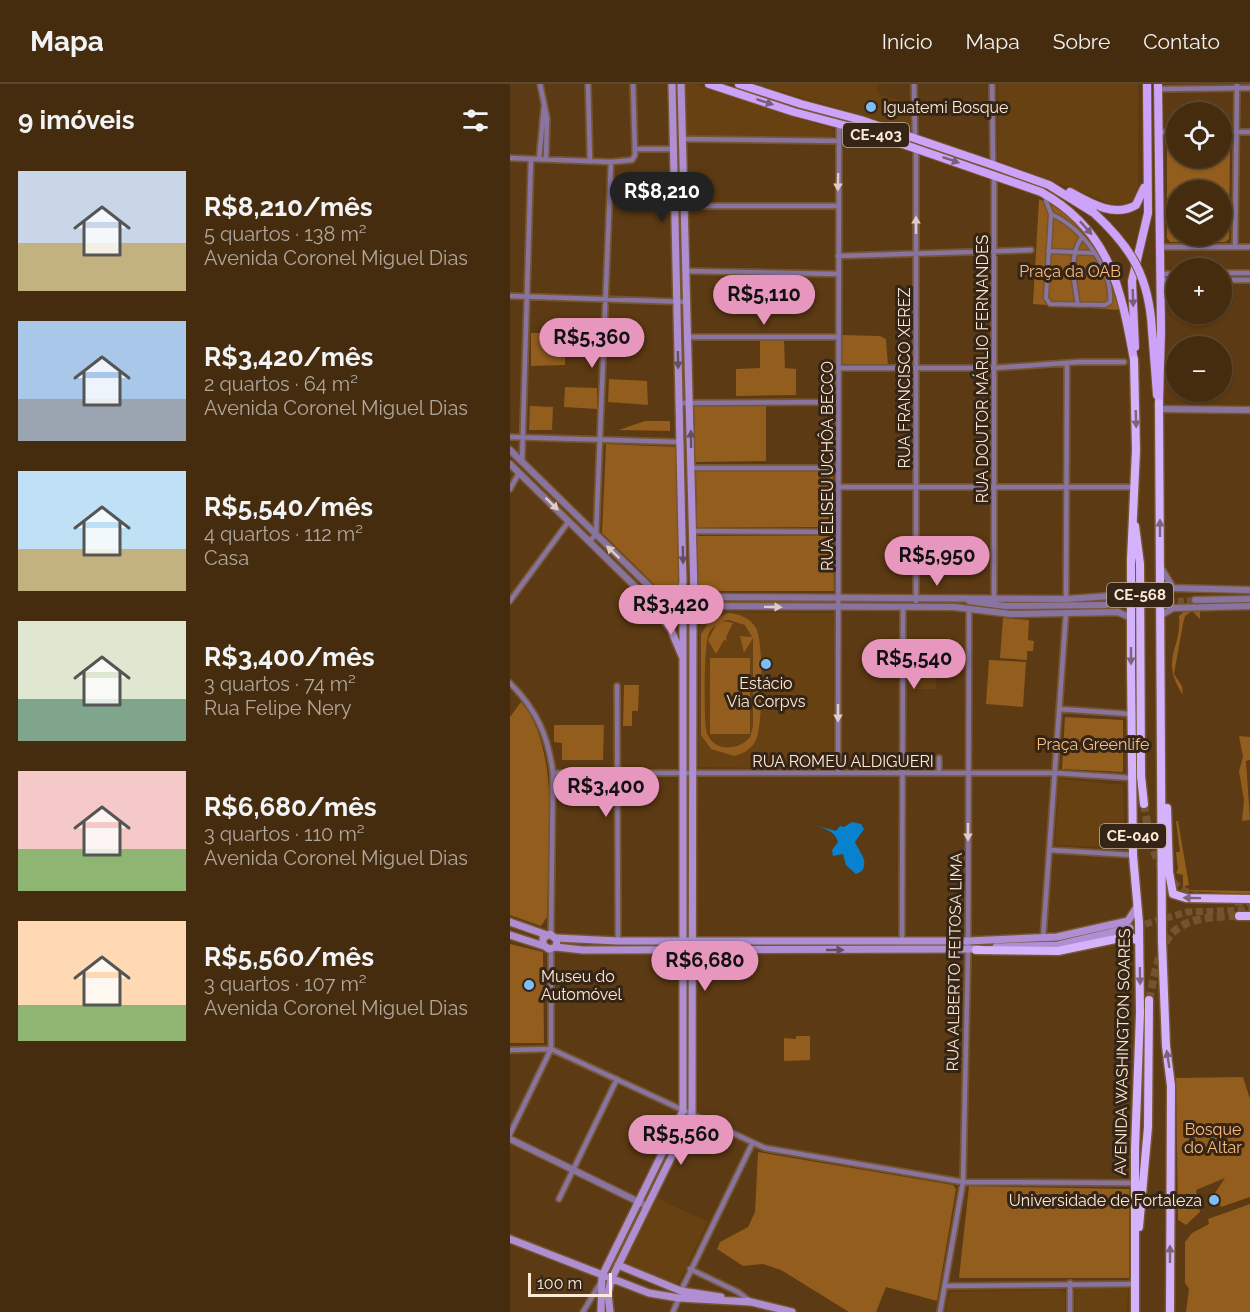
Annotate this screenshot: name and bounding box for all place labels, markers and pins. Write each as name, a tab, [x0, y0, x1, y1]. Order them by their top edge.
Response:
place label: Iguatemi Bosque	[883, 98, 1008, 117]
marker: Iguatemi Bosque	[864, 100, 878, 114]
pin: R$8,210	[607, 172, 717, 223]
pin: R$5,110	[709, 275, 819, 326]
pin: R$5,360	[537, 318, 647, 369]
pin: R$5,950	[882, 536, 992, 587]
pin: R$3,420	[616, 585, 726, 636]
pin: R$5,540	[859, 639, 969, 690]
marker: Estácio Via Corpvs	[759, 657, 773, 671]
place label: Estácio Via Corpvs	[727, 674, 806, 711]
pin: R$3,400	[551, 767, 661, 818]
pin: R$6,680	[650, 941, 760, 992]
place label: Museu do Automóvel	[541, 967, 622, 1004]
marker: Museu do Automóvel	[522, 978, 536, 992]
pin: R$5,560	[626, 1115, 736, 1166]
place label: Universidade de Fortaleza	[1009, 1191, 1202, 1210]
marker: Universidade de Fortaleza	[1207, 1193, 1221, 1207]

